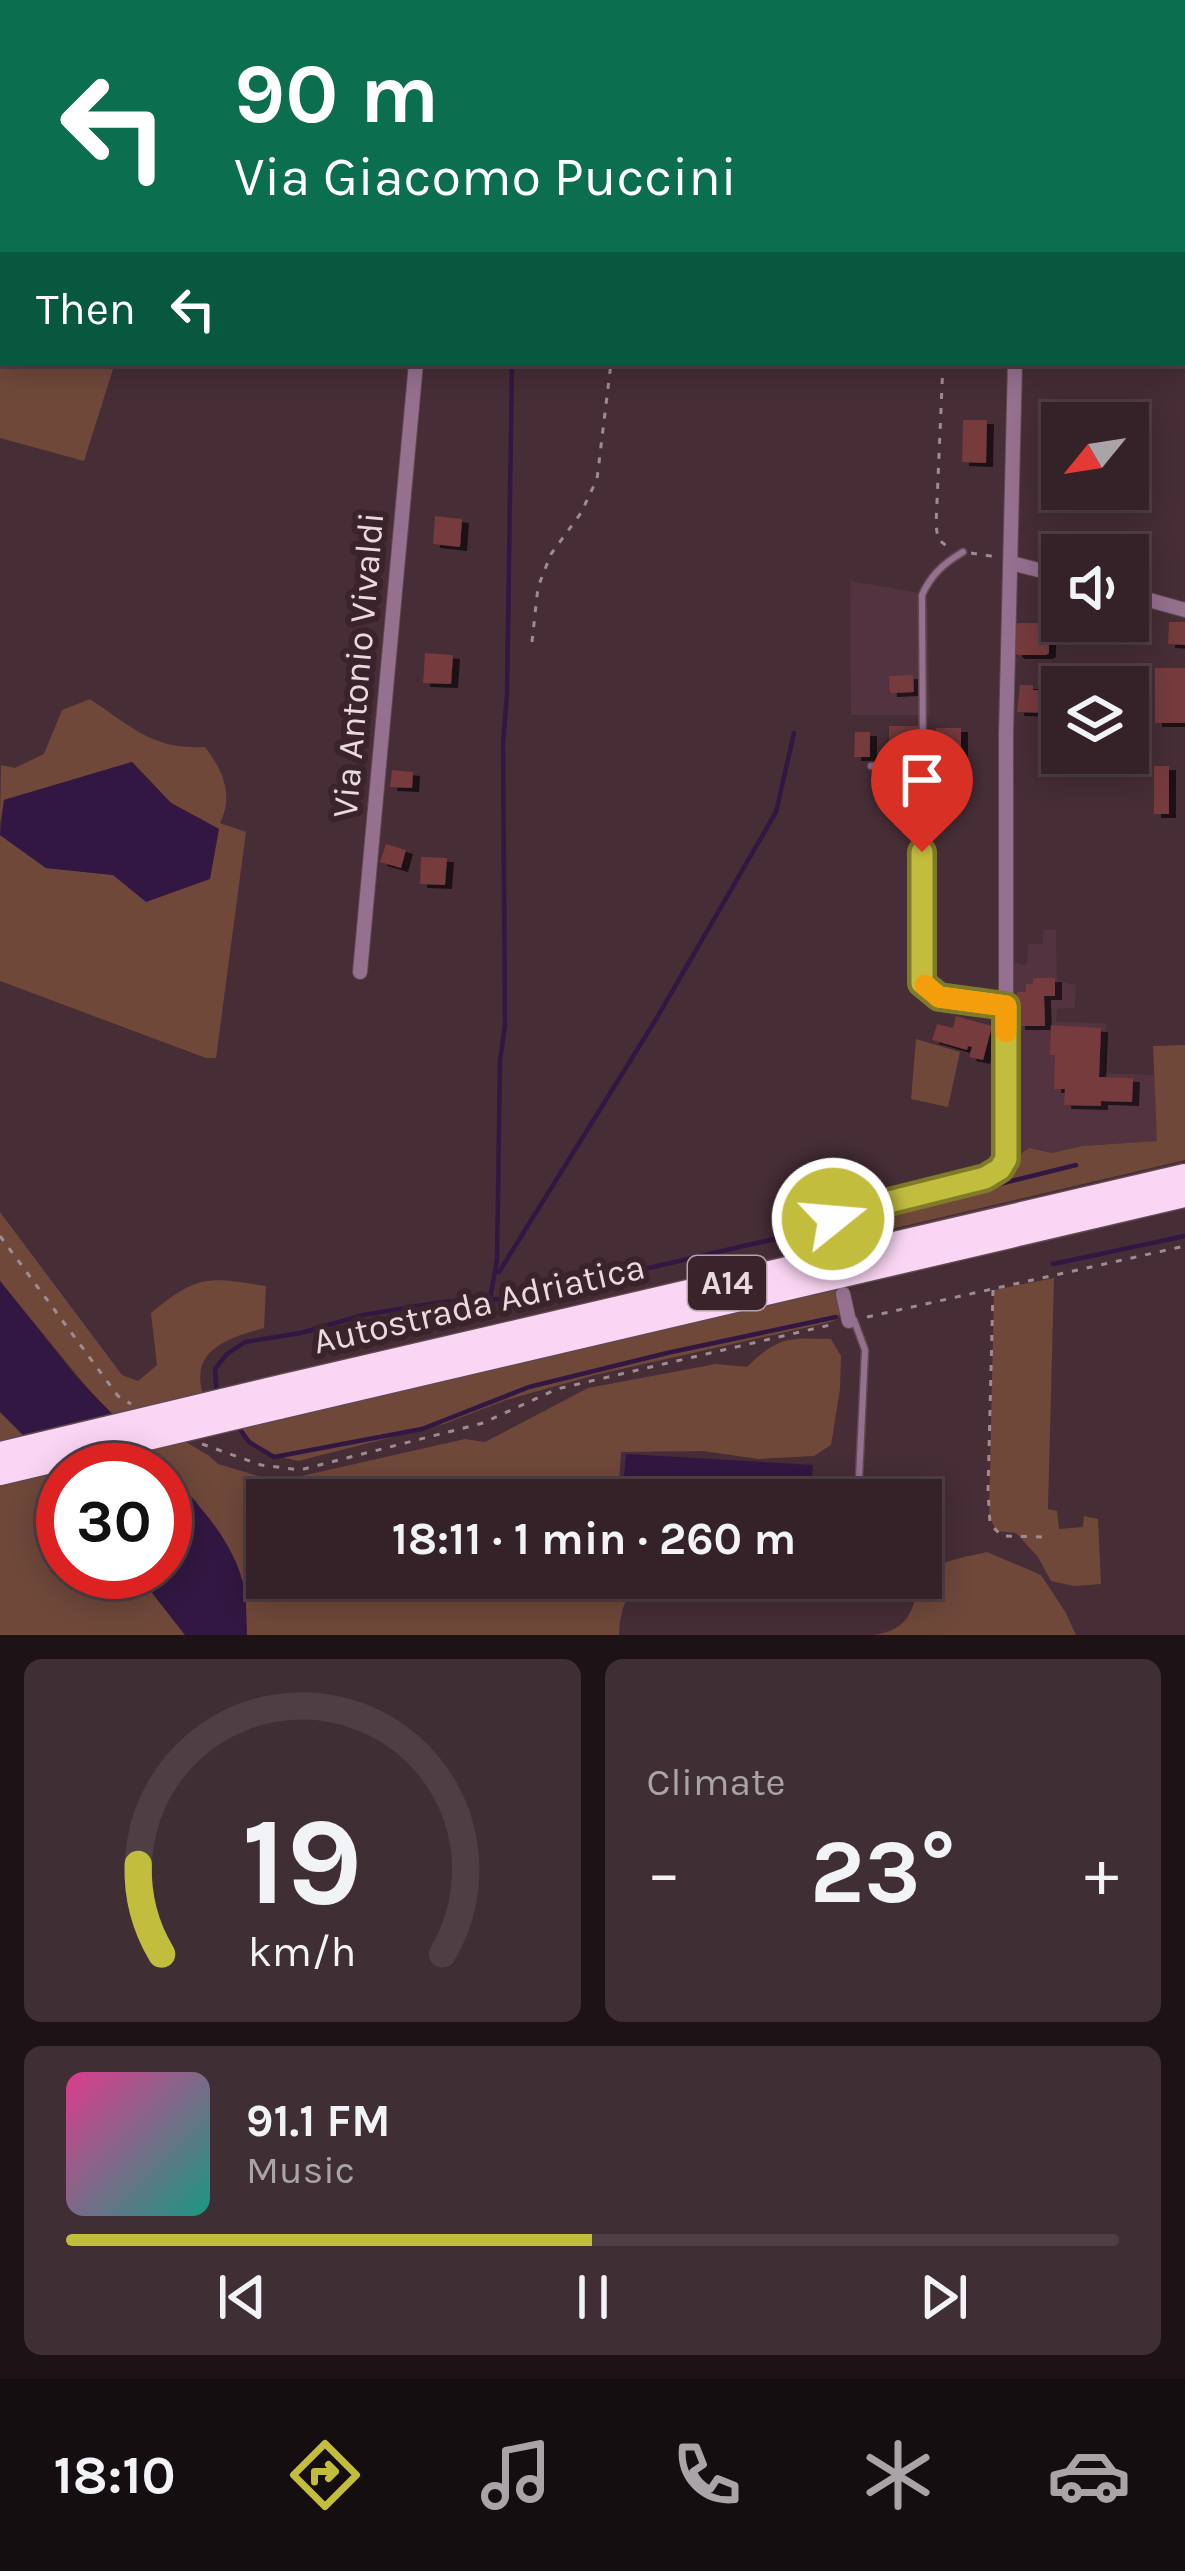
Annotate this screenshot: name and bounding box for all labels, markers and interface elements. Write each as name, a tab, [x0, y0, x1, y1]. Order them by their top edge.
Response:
text: 90 m	[234, 45, 439, 143]
icon: left	[36, 48, 192, 204]
text: Via Giacomo Puccini	[234, 145, 737, 209]
icon: left	[160, 276, 226, 342]
text: Then	[36, 283, 136, 335]
north arrow	[1041, 402, 1149, 510]
map controls	[1041, 402, 1149, 774]
street label: Via Antonio Vivaldi	[324, 510, 392, 820]
button: sound	[1041, 534, 1149, 642]
button: layers	[1041, 666, 1149, 774]
pin	[871, 729, 973, 852]
icon: arrive	[889, 747, 955, 813]
position arrow	[770, 1156, 896, 1282]
street label: Autostrada Adriatica	[309, 1245, 649, 1363]
road number: A14	[688, 1256, 766, 1310]
speed limit sign: 30	[36, 1443, 192, 1599]
text: 18:11 · 1 min · 260 m	[392, 1513, 796, 1565]
text: Climate	[647, 1759, 786, 1805]
text: 19	[242, 1789, 363, 1934]
text: 23°	[810, 1819, 955, 1925]
text: −	[647, 1834, 681, 1912]
text: +	[1084, 1834, 1119, 1912]
text: km/h	[248, 1926, 357, 1976]
text: 91.1 FM	[246, 2095, 391, 2147]
text: Music	[246, 2147, 355, 2193]
icon: previous	[209, 2264, 275, 2330]
icon: pause	[560, 2264, 626, 2330]
icon: next	[911, 2264, 977, 2330]
icon: directions	[283, 2433, 367, 2517]
icon: music	[474, 2433, 558, 2517]
icon: phone	[665, 2433, 749, 2517]
icon: climate	[856, 2433, 940, 2517]
icon: car	[1047, 2433, 1131, 2517]
text: 18:10	[54, 2443, 176, 2507]

